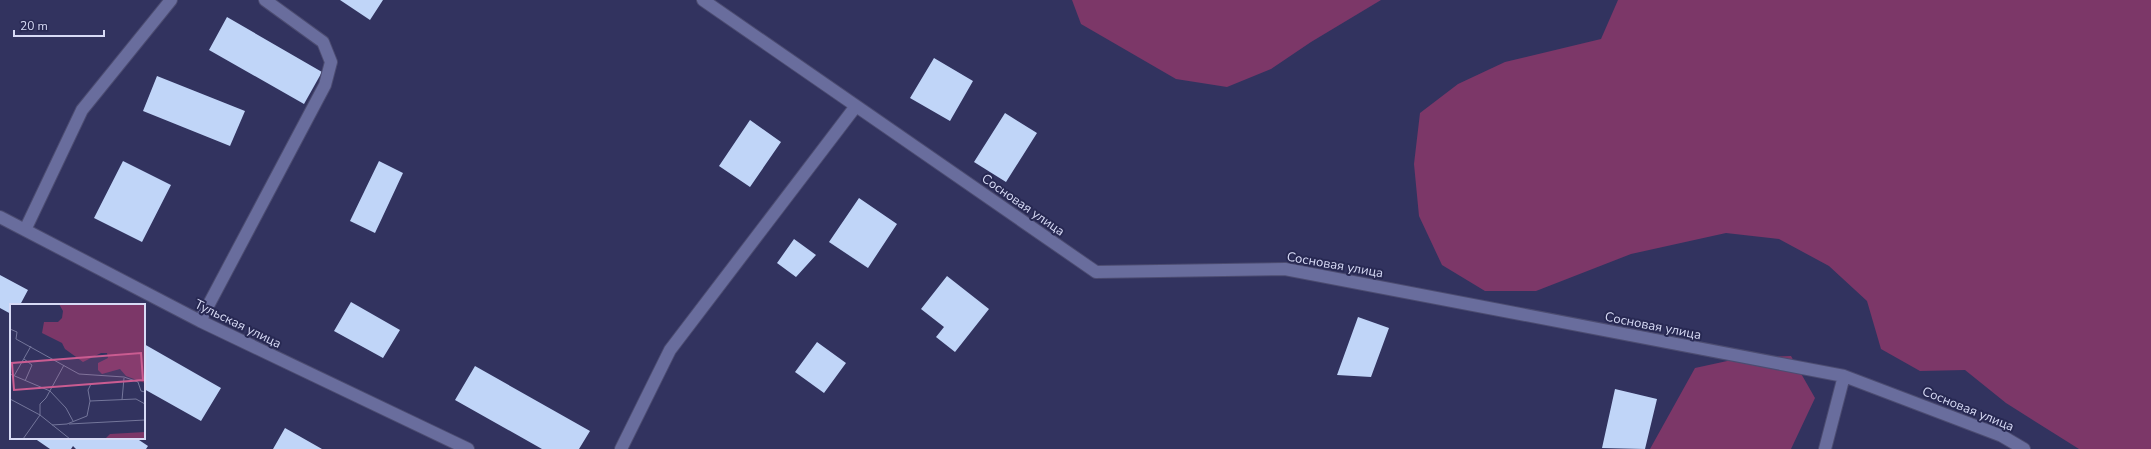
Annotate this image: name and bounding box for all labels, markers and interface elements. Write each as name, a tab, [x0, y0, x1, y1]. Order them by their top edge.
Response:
scale bar	[14, 12, 104, 38]
text: 20 m	[20, 18, 48, 34]
street label: Сосновая улица	[978, 170, 1068, 240]
street label: Сосновая улица	[1285, 248, 1385, 282]
street label: Тульская улица	[192, 295, 284, 353]
inset map	[10, 304, 145, 439]
street label: Сосновая улица	[1603, 308, 1703, 344]
street label: Сосновая улица	[1919, 382, 2017, 436]

